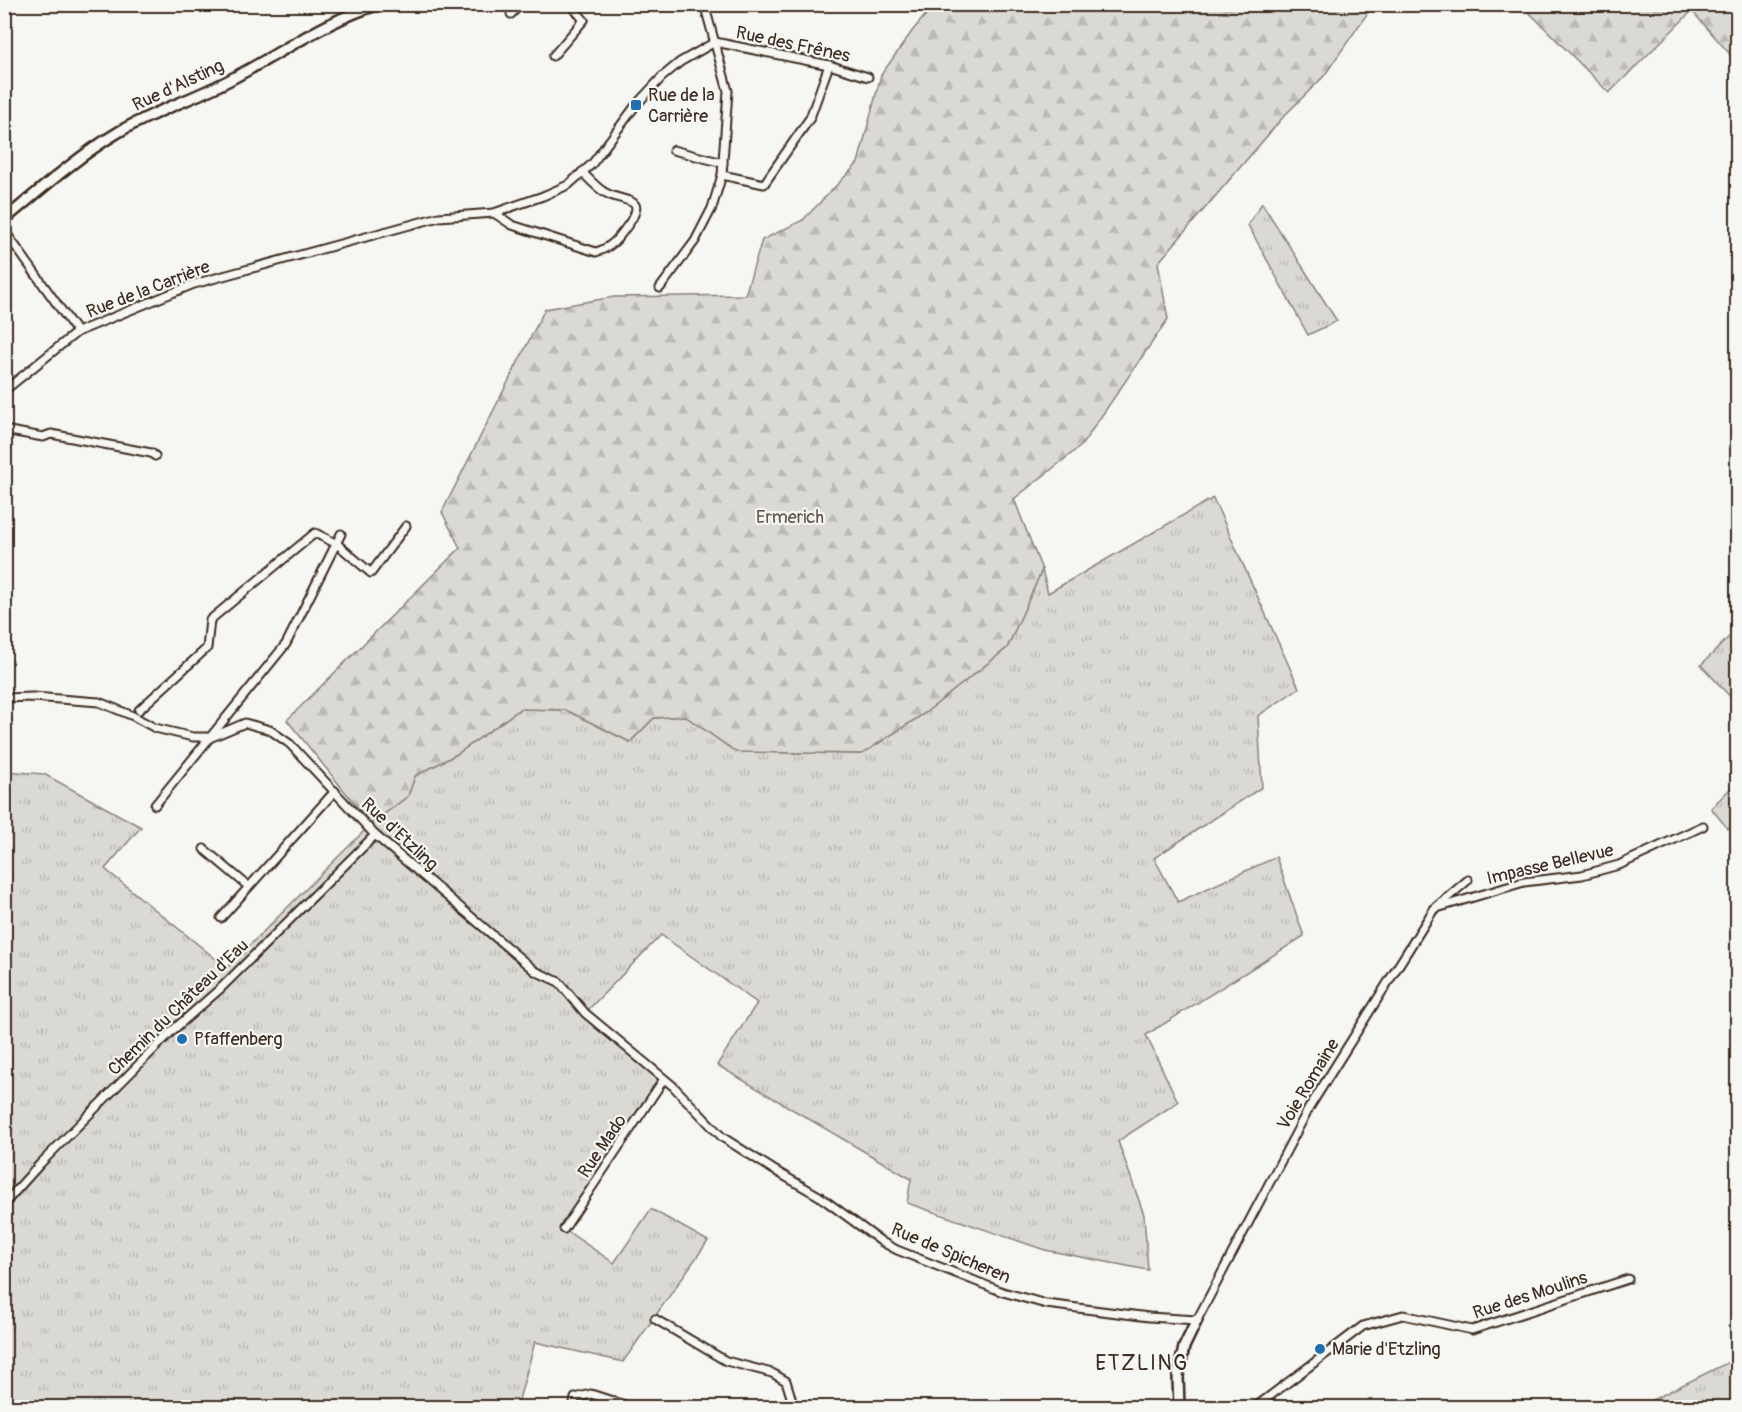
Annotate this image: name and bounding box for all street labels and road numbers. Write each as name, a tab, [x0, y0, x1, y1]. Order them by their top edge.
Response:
street label: Rue des Frênes	[734, 21, 852, 68]
street label: Rue d'Alsting	[129, 54, 228, 117]
street label: Rue de la Carrière	[83, 255, 213, 324]
street label: Rue d'Etzling	[356, 793, 443, 876]
street label: Impasse Bellevue	[1485, 839, 1616, 890]
street label: Chemin du Château d'Eau	[103, 934, 254, 1081]
street label: Voie Romaine	[1272, 1034, 1345, 1134]
street label: Rue Mado	[573, 1110, 632, 1182]
street label: Rue de Spicheren	[888, 1218, 1014, 1289]
street label: Rue des Moulins	[1470, 1266, 1590, 1325]

